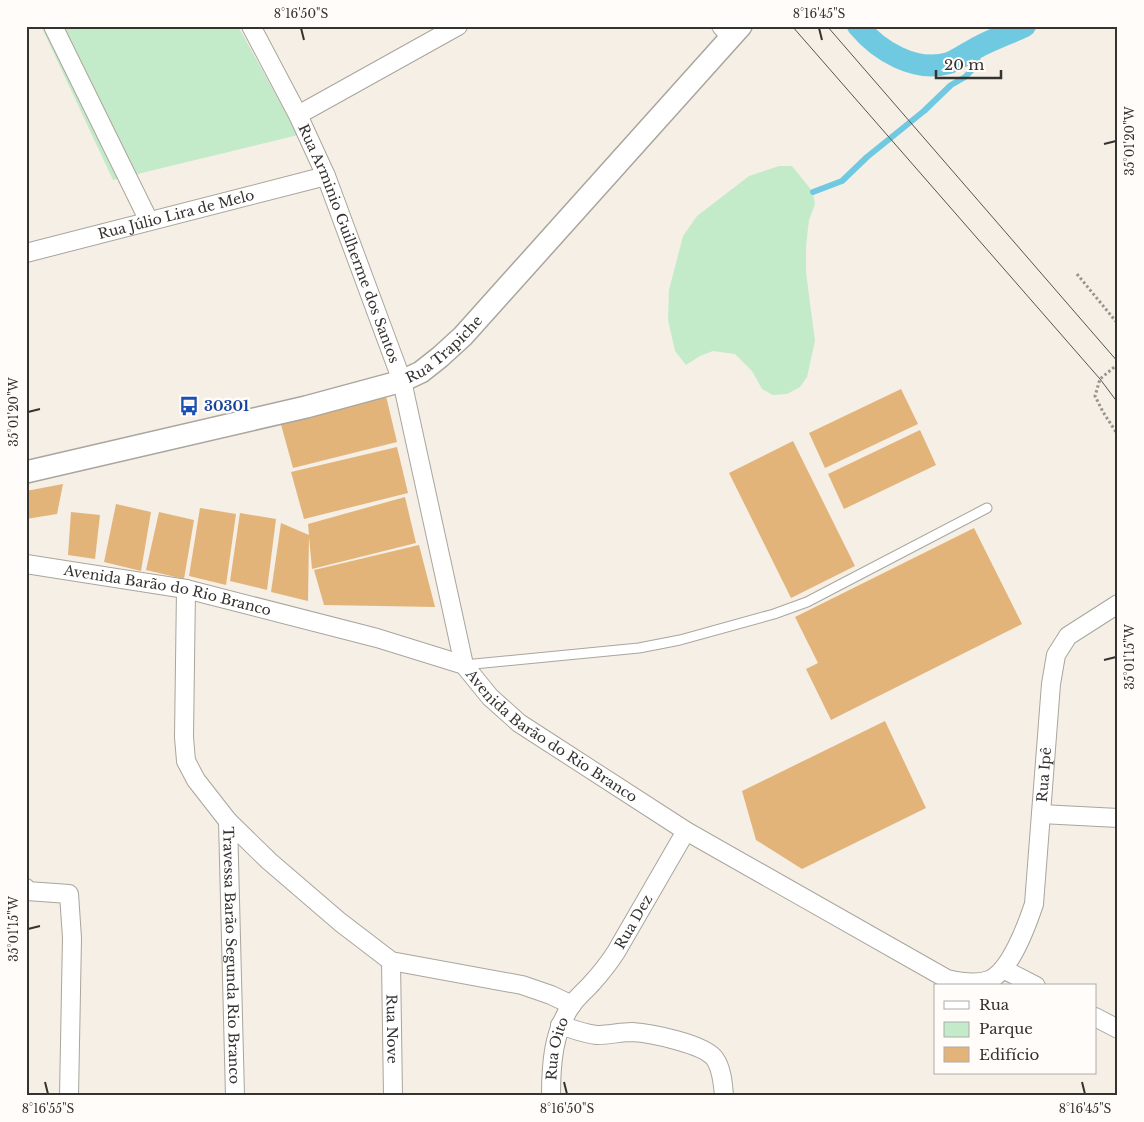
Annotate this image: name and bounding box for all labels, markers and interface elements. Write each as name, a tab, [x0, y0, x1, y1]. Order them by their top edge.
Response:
text: 8°16'50"S	[274, 6, 328, 21]
text: 8°16'45"S	[793, 6, 846, 21]
scale bar	[936, 48, 1002, 80]
text: 20 m	[944, 55, 984, 74]
text: 35°01'20"W	[1122, 105, 1137, 176]
street label: Rua Arminio Guilherme dos Santos	[294, 121, 404, 366]
street label: Rua Júlio Lira de Melo	[96, 186, 256, 243]
street label: Rua Trapiche	[403, 312, 486, 387]
text: 35°01'20"W	[6, 376, 21, 447]
bus stop icon: 30301	[178, 395, 200, 417]
place label: 30301	[204, 397, 249, 415]
street label: Avenida Barão do Rio Branco	[62, 561, 273, 619]
text: 35°01'15"W	[1122, 623, 1137, 690]
street label: Avenida Barão do Rio Branco	[462, 665, 641, 806]
street label: Rua Ipê	[1033, 746, 1055, 803]
street label: Travessa Barão Segunda Rio Branco	[219, 827, 244, 1084]
street label: Rua Dez	[611, 891, 656, 952]
text: 35°01'15"W	[6, 895, 21, 962]
legend	[934, 984, 1096, 1074]
street label: Rua Nove	[382, 994, 402, 1064]
text: Rua	[979, 995, 1010, 1014]
street label: Rua Oito	[542, 1014, 572, 1081]
text: Parque	[979, 1019, 1033, 1038]
text: Edifício	[979, 1045, 1040, 1064]
text: 8°16'55"S	[22, 1101, 75, 1116]
text: 8°16'50"S	[540, 1101, 594, 1116]
text: 8°16'45"S	[1059, 1101, 1112, 1116]

